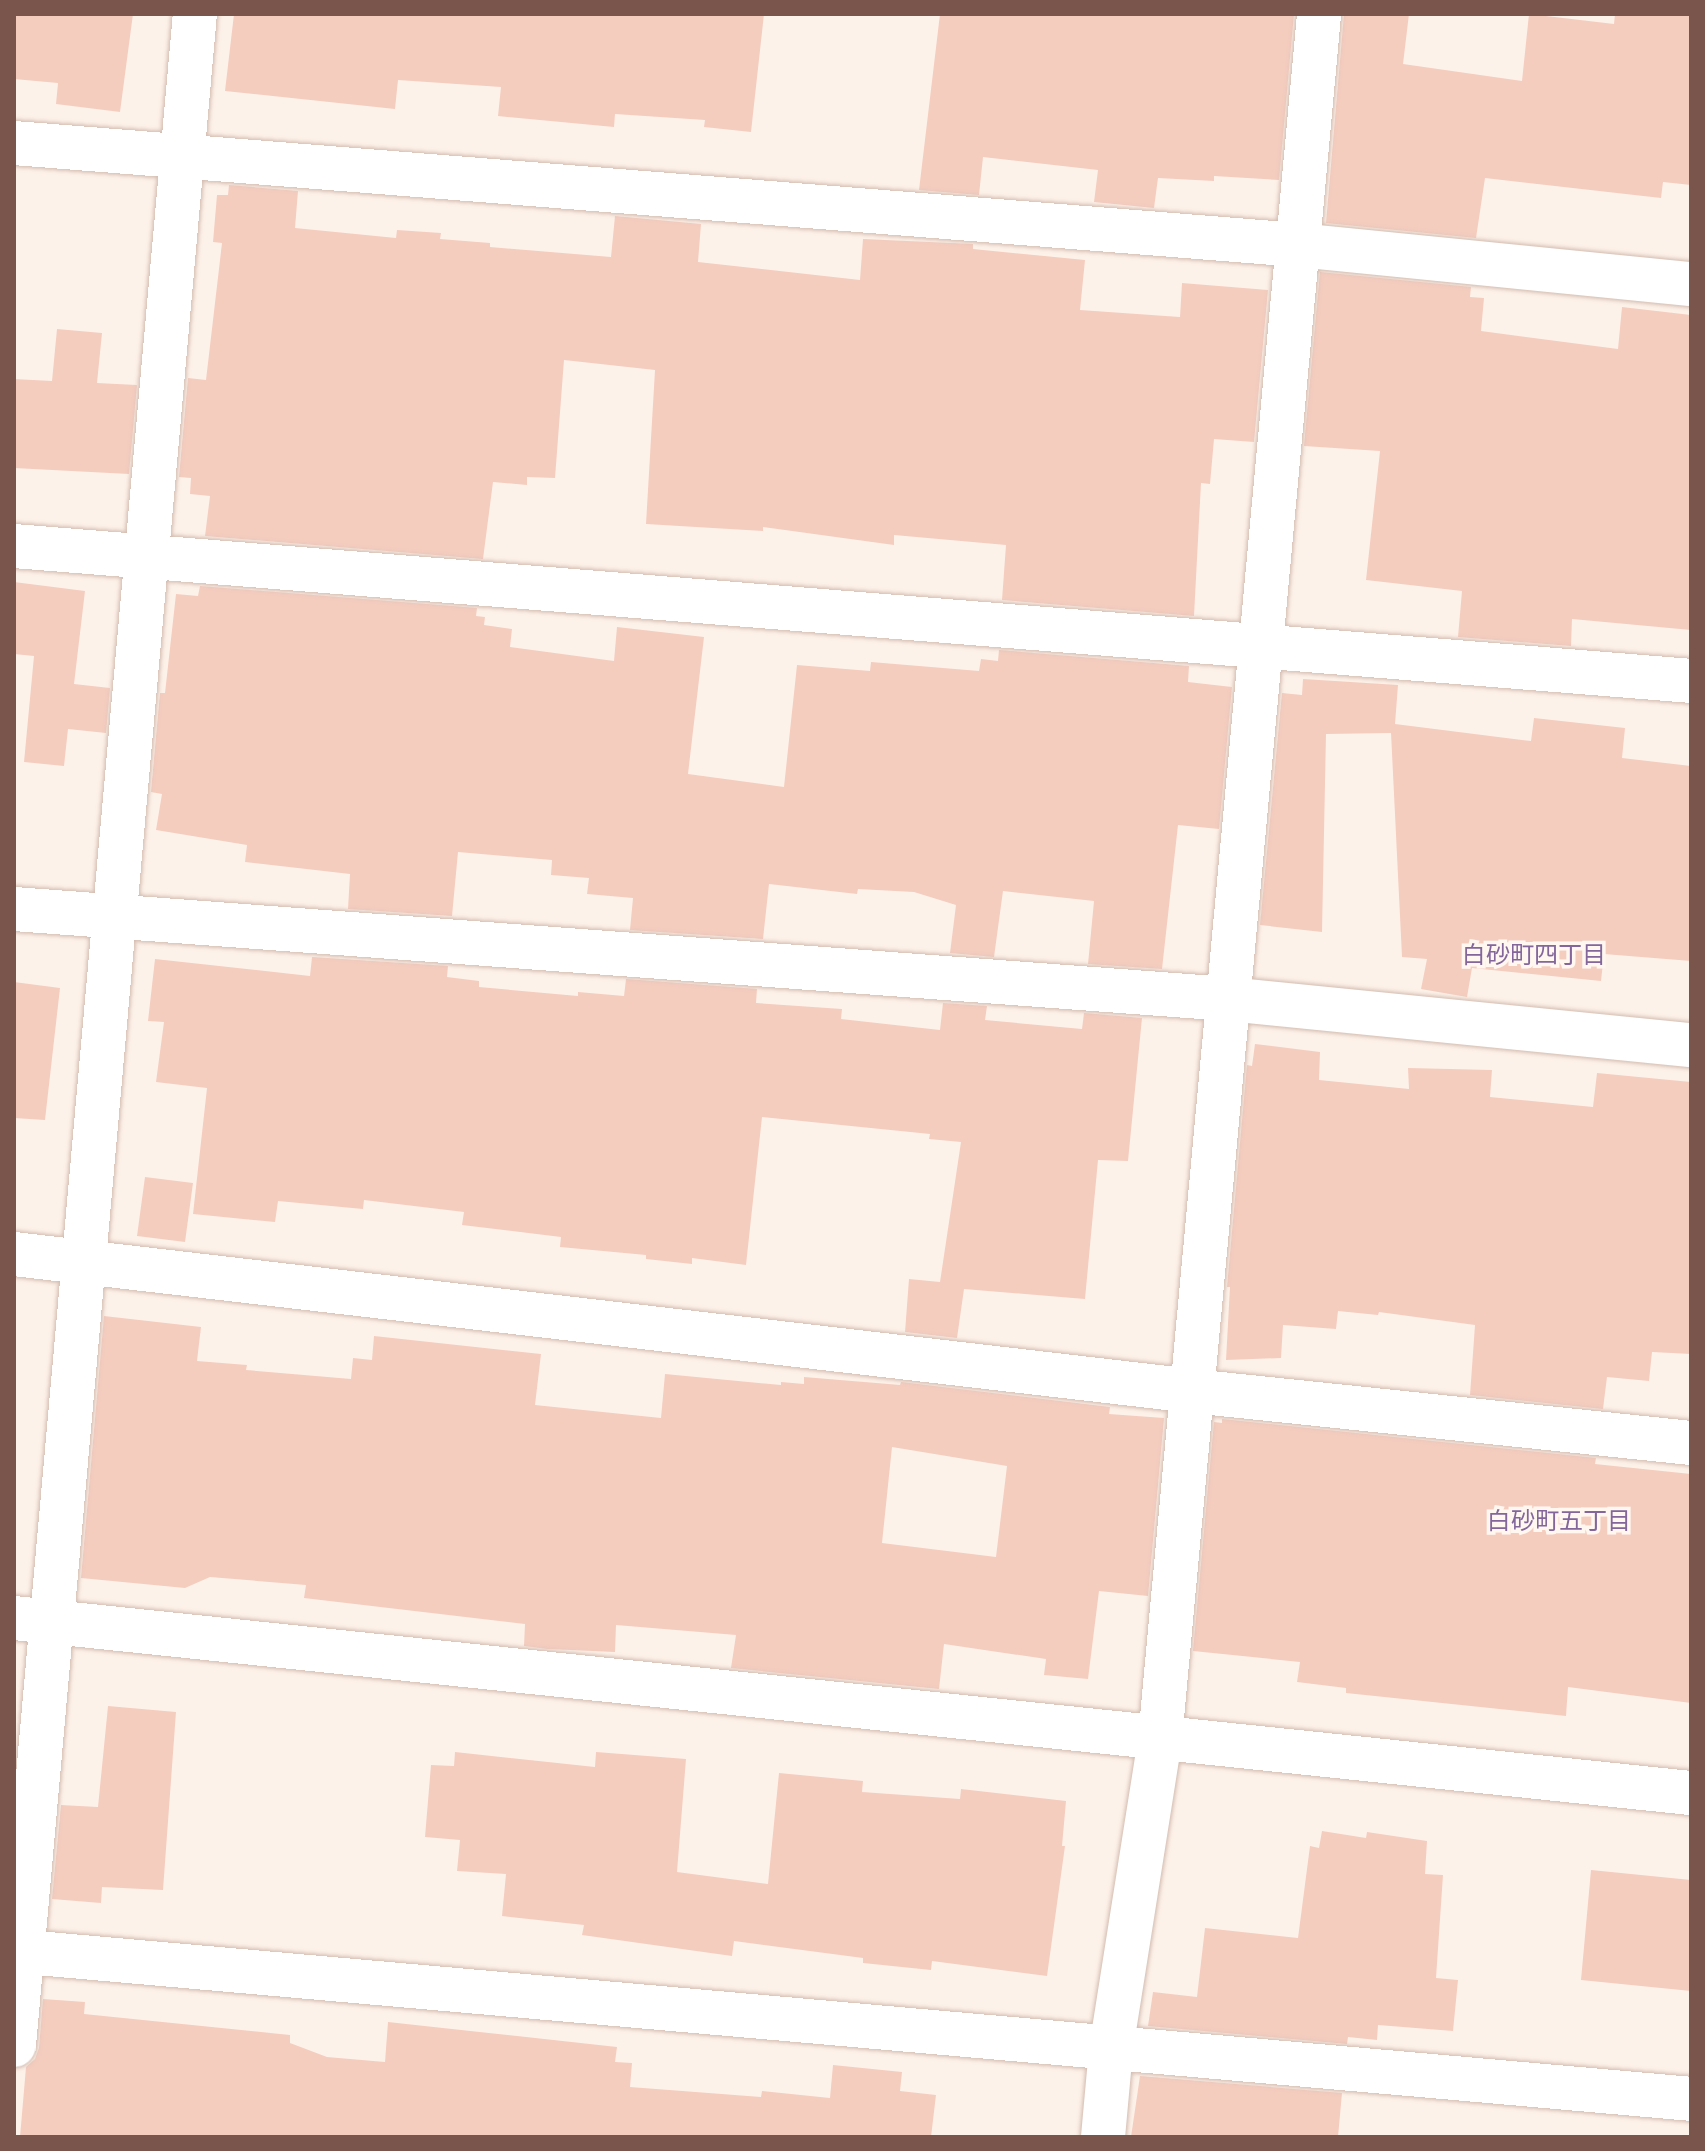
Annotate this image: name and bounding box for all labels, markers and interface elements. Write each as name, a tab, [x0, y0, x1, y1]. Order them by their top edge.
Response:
district label: 白砂町四丁目	[1462, 942, 1606, 970]
district label: 白砂町五丁目	[1487, 1508, 1631, 1536]

